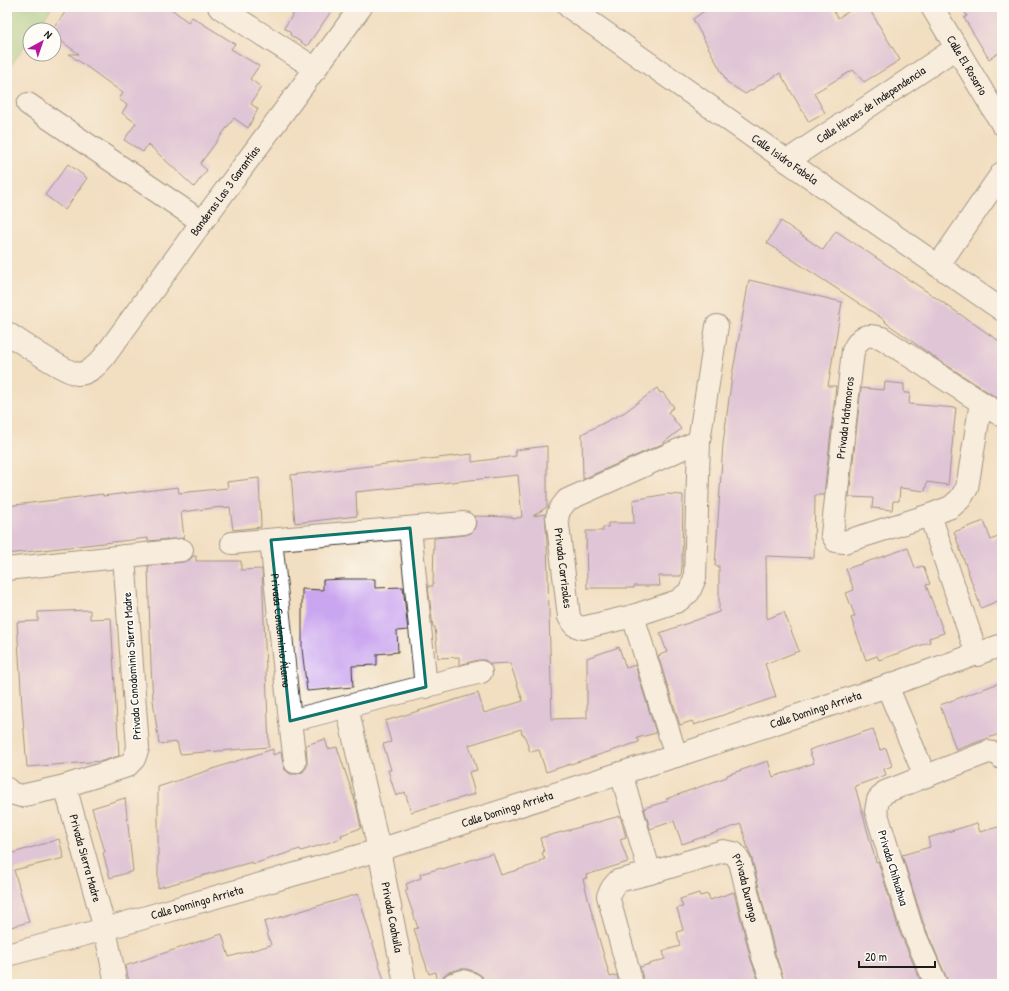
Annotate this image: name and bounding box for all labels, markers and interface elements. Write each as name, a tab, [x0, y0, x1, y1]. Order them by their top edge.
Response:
north arrow	[22, 22, 62, 62]
text: N	[42, 27, 55, 42]
street label: Calle El Rosario	[943, 32, 992, 98]
street label: Calle Héroes de Independencia	[813, 62, 929, 147]
street label: Calle Isidro Fabela	[748, 129, 822, 188]
street label: Banderas Las 3 Garantías	[186, 141, 264, 239]
street label: Privada Matamoros	[832, 375, 858, 460]
street label: Privada Carrizales	[550, 527, 577, 609]
street label: Privada Condominio Álamo	[267, 573, 295, 688]
street label: Privada Conodominio Sierra Madre	[118, 591, 145, 740]
street label: Calle Domingo Arrieta	[767, 686, 863, 732]
street label: Calle Domingo Arrieta	[459, 786, 555, 831]
street label: Privada Sierra Madre	[65, 812, 106, 904]
street label: Privada Chihuahua	[874, 828, 913, 908]
street label: Privada Durango	[728, 850, 763, 924]
street label: Privada Coahuila	[377, 880, 408, 954]
street label: Calle Domingo Arrieta	[149, 881, 245, 923]
scale bar	[859, 943, 935, 969]
text: 20 m	[865, 948, 887, 965]

